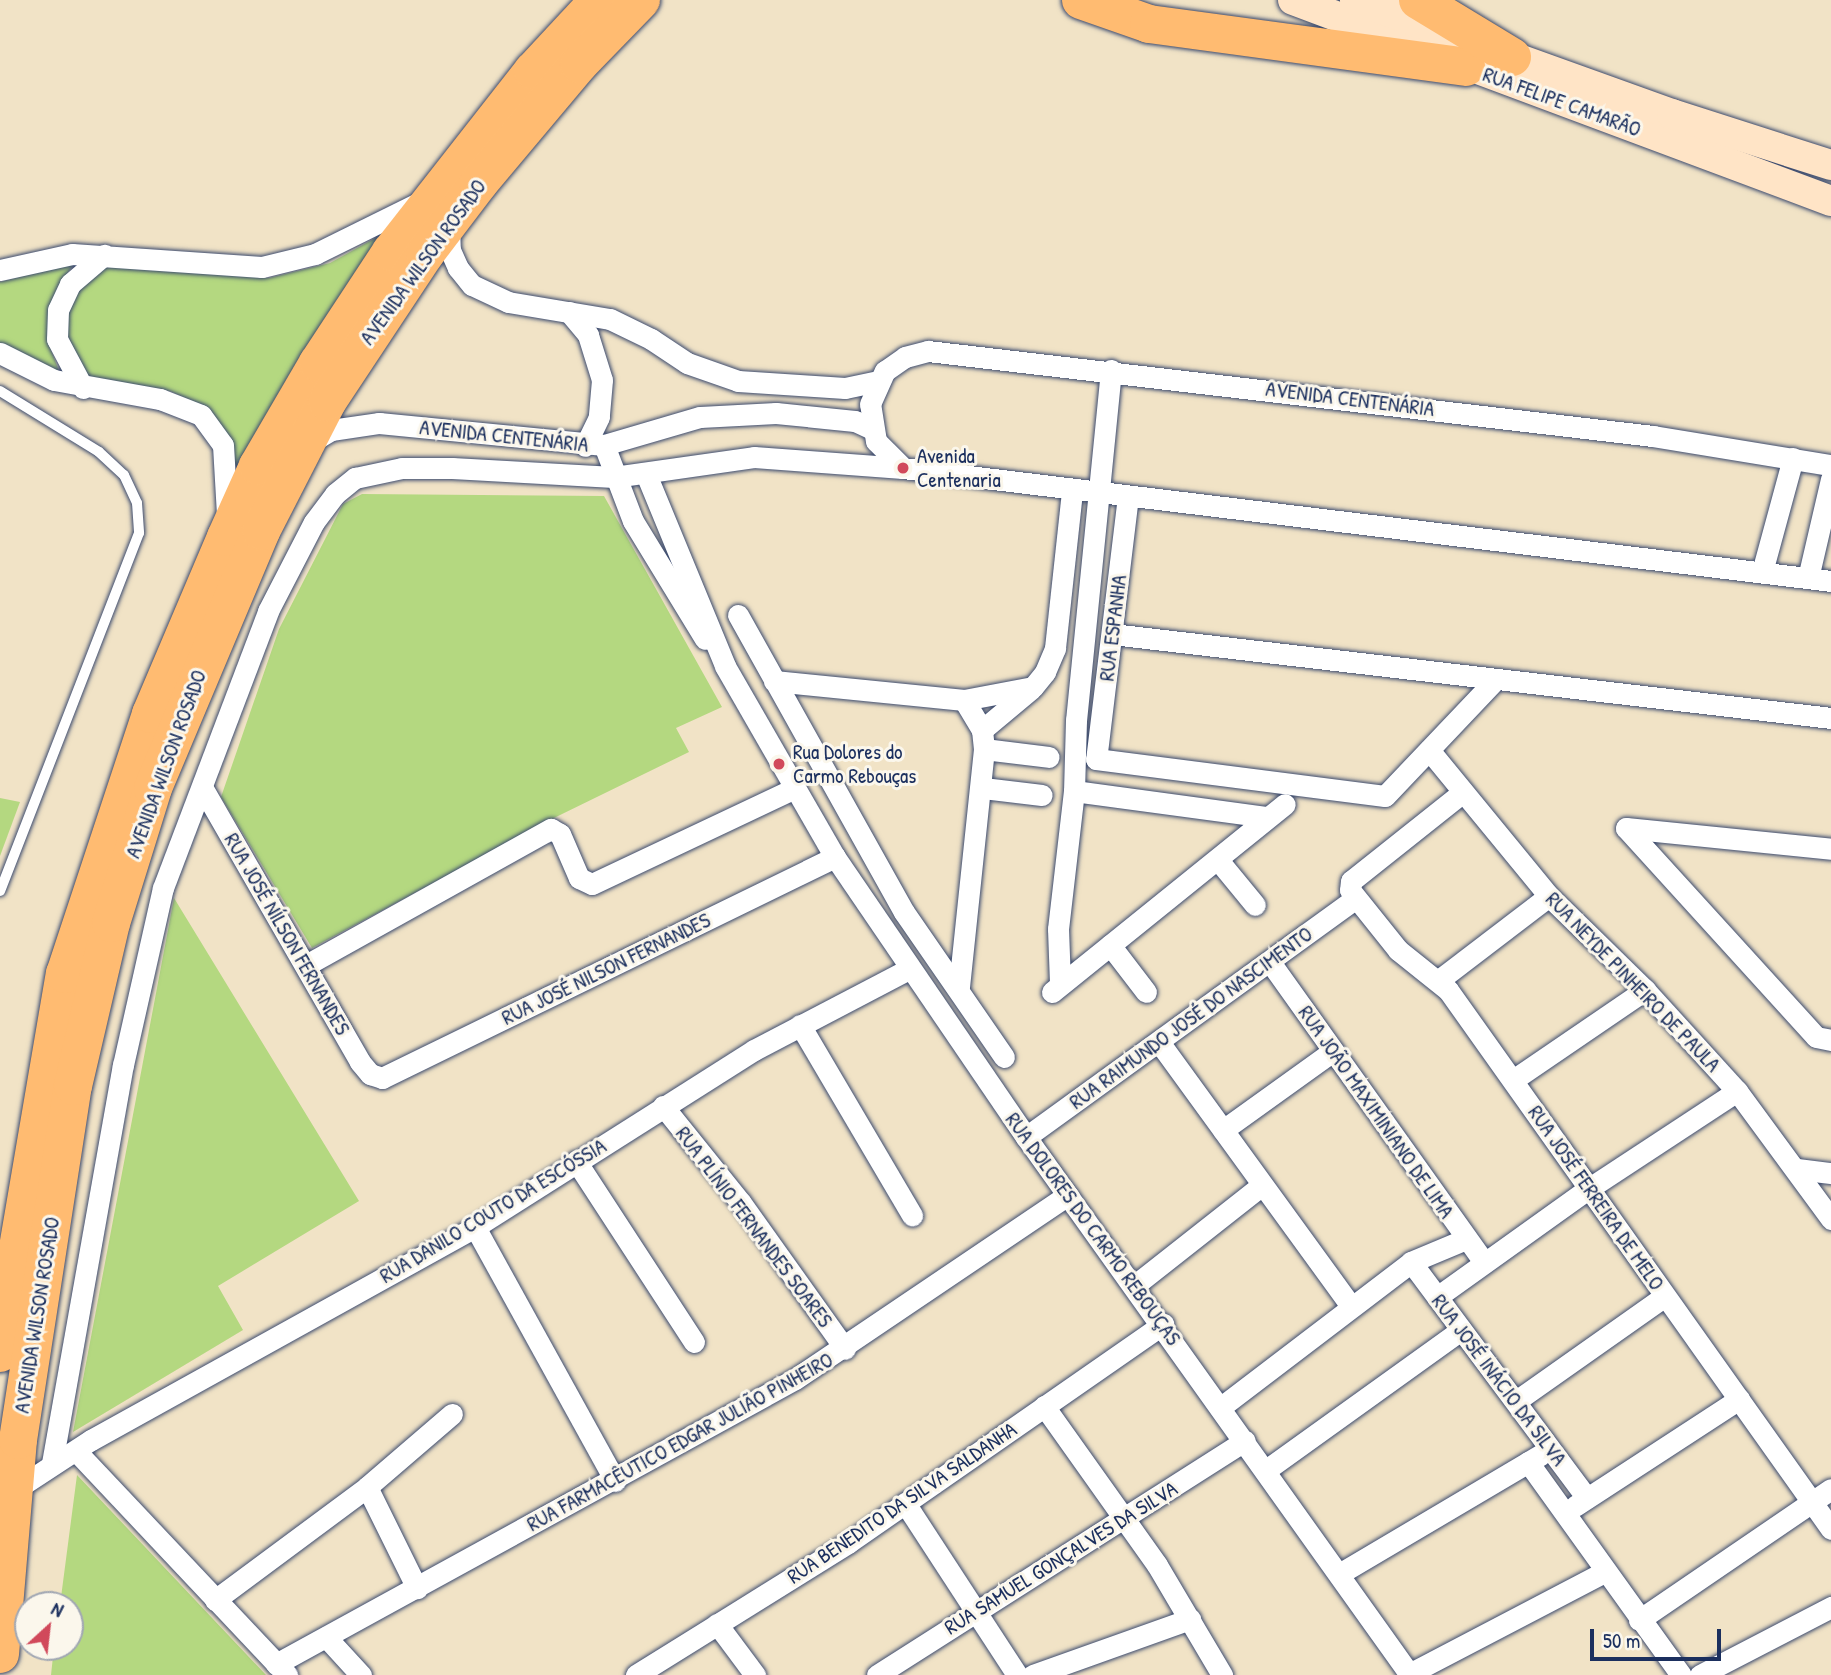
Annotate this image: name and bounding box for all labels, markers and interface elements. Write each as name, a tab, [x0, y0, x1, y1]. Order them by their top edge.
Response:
street label: RUA FELIPE CAMARÃO	[1480, 62, 1644, 142]
street label: AVENIDA WILSON ROSADO	[355, 174, 491, 350]
street label: AVENIDA CENTENÁRIA	[1264, 376, 1436, 422]
street label: AVENIDA CENTENÁRIA	[418, 415, 590, 457]
place label: Avenida Centenaria	[917, 443, 1001, 493]
marker: Avenida Centenaria	[895, 460, 911, 476]
street label: RUA ESPANHA	[1094, 574, 1132, 682]
street label: AVENIDA WILSON ROSADO	[120, 667, 212, 861]
place label: Rua Dolores do Carmo Rebouças	[793, 739, 916, 789]
marker: Rua Dolores do Carmo Rebouças	[771, 756, 787, 772]
street label: RUA JOSÉ NÍLSON FERNANDES	[219, 829, 355, 1039]
street label: RUA NEYDE PINHEIRO DE PAULA	[1540, 887, 1726, 1077]
street label: RUA JOSÉ NILSON FERNANDES	[498, 908, 714, 1030]
street label: RUA RAIMUNDO JOSÉ DO NASCIMENTO	[1065, 921, 1317, 1115]
street label: RUA JOÃO MAXIMINIANO DE LIMA	[1293, 1001, 1459, 1223]
street label: RUA JOSÉ FERREIRA DE MELO	[1523, 1101, 1669, 1295]
street label: RUA DOLORES DO CARMO REBOUÇAS	[1000, 1108, 1186, 1350]
street label: RUA PLÍNIO FERNANDES SOARES	[670, 1122, 838, 1332]
street label: RUA DANILO COUTO DA ESCÓSSIA	[375, 1133, 611, 1289]
street label: AVENIDA WILSON ROSADO	[9, 1215, 65, 1415]
street label: RUA JOSÉ INÁCIO DA SILVA	[1426, 1289, 1572, 1471]
street label: RUA FARMACÊUTICO EDGAR JULIÃO PINHEIRO	[523, 1347, 837, 1537]
street label: RUA BENEDITO DA SILVA SALDANHA	[783, 1417, 1021, 1589]
street label: RUA SAMUEL GONÇALVES DA SILVA	[940, 1476, 1182, 1640]
north arrow	[14, 1591, 84, 1661]
text: N	[47, 1595, 68, 1623]
scale bar	[1593, 1616, 1724, 1660]
text: 50 m	[1603, 1626, 1640, 1655]

